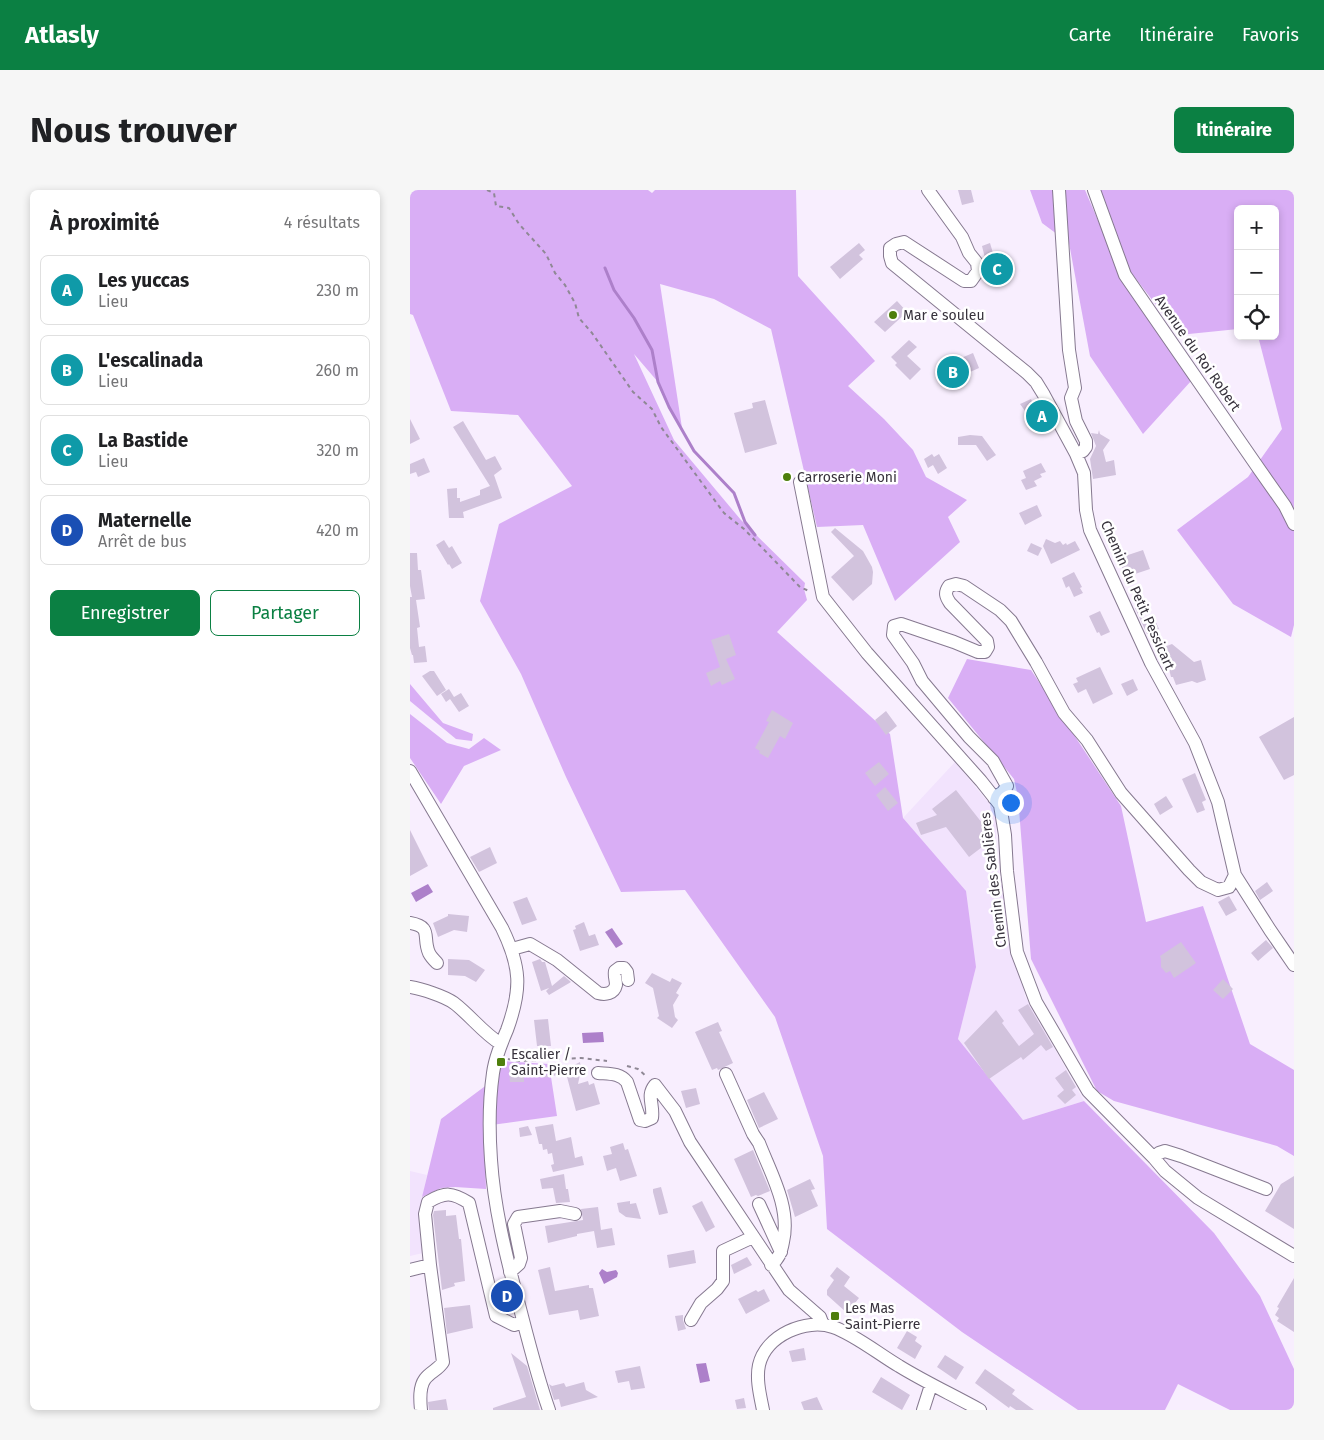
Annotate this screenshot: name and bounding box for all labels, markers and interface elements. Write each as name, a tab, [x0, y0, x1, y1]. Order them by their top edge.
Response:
text: Atlasly	[25, 21, 99, 49]
text: Carte	[1069, 24, 1111, 46]
text: Itinéraire	[1139, 24, 1214, 46]
text: Favoris	[1242, 24, 1299, 46]
button: Itinéraire	[1174, 107, 1294, 153]
text: Nous trouver	[30, 109, 237, 151]
map controls	[1234, 205, 1279, 340]
button: +	[1234, 205, 1279, 250]
text: À proximité	[50, 210, 159, 236]
text: 4 résultats	[284, 213, 360, 232]
pin: C	[981, 250, 1013, 288]
button: −	[1234, 250, 1279, 295]
text: Les yuccas	[98, 269, 189, 292]
text: A	[62, 281, 72, 300]
text: 230 m	[316, 281, 359, 300]
text: Lieu	[98, 292, 129, 311]
street label: Avenue du Roi Robert	[1151, 292, 1244, 415]
button: locate	[1234, 295, 1279, 340]
place label: Mar e souleu	[903, 307, 985, 324]
marker: Mar e souleu	[887, 309, 899, 321]
text: L'escalinada	[98, 349, 203, 372]
pin: B	[937, 353, 969, 391]
text: B	[62, 361, 72, 380]
text: 260 m	[316, 361, 359, 380]
text: Lieu	[98, 372, 129, 391]
pin: A	[1026, 397, 1058, 435]
text: La Bastide	[98, 429, 188, 452]
text: C	[62, 441, 72, 460]
text: 320 m	[316, 441, 359, 460]
text: Lieu	[98, 452, 129, 471]
place label: Carroserie Moni	[797, 469, 897, 486]
marker: Carroserie Moni	[781, 471, 793, 483]
text: Maternelle	[98, 509, 192, 532]
street label: Chemin du Petit Pessicart	[1097, 518, 1179, 673]
text: D	[62, 521, 72, 540]
text: 420 m	[316, 521, 359, 540]
text: Arrêt de bus	[98, 532, 187, 551]
button: Enregistrer	[50, 590, 200, 636]
button: Partager	[210, 590, 360, 636]
your location	[998, 790, 1024, 816]
street label: Chemin des Sablières	[977, 811, 1010, 948]
place label: Escalier / Saint-Pierre	[511, 1046, 586, 1079]
marker: Escalier / Saint-Pierre	[495, 1056, 507, 1068]
pin: D	[491, 1277, 523, 1315]
place label: Les Mas Saint-Pierre	[845, 1300, 920, 1333]
marker: Les Mas Saint-Pierre	[829, 1310, 841, 1322]

